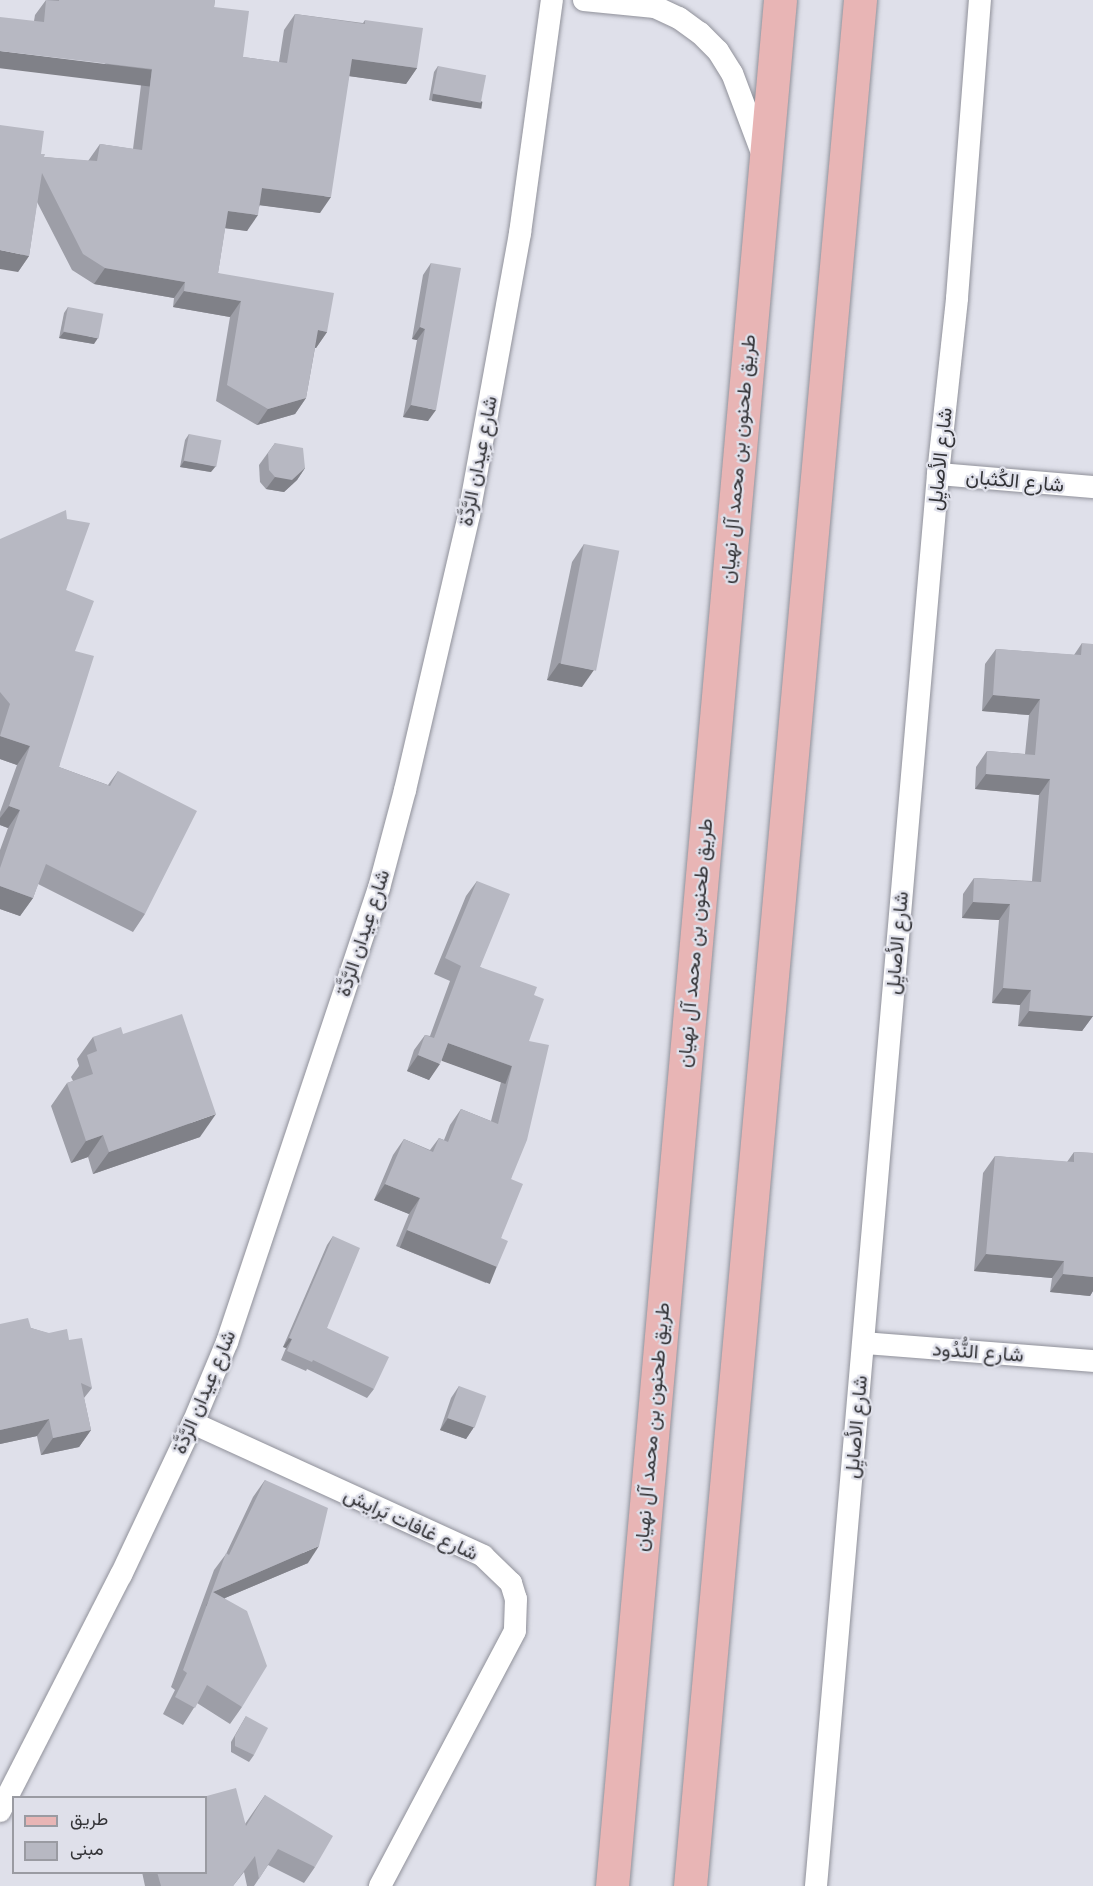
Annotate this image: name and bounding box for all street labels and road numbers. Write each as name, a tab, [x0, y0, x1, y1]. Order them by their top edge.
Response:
street label: طريق طحنون بن محمد آل نهيان	[715, 333, 761, 585]
street label: شارع عِيدان الرَّدَّة	[454, 394, 502, 528]
street label: شارع الأصايِل	[923, 406, 957, 512]
street label: شارع الكُثبان	[965, 465, 1065, 497]
street label: طريق طحنون بن محمد آل نهيان	[672, 817, 718, 1069]
street label: شارع عِيدان الرَّدَّة	[331, 866, 395, 1000]
street label: شارع الأصايِل	[881, 890, 913, 996]
street label: طريق طحنون بن محمد آل نهيان	[629, 1301, 675, 1553]
street label: شارع عِيدان الرَّدَّة	[167, 1327, 241, 1457]
street label: شارع النُّدُود	[932, 1337, 1024, 1367]
street label: شارع الأصايِل	[840, 1374, 872, 1480]
street label: شارع غافات بَرايش	[340, 1482, 482, 1566]

